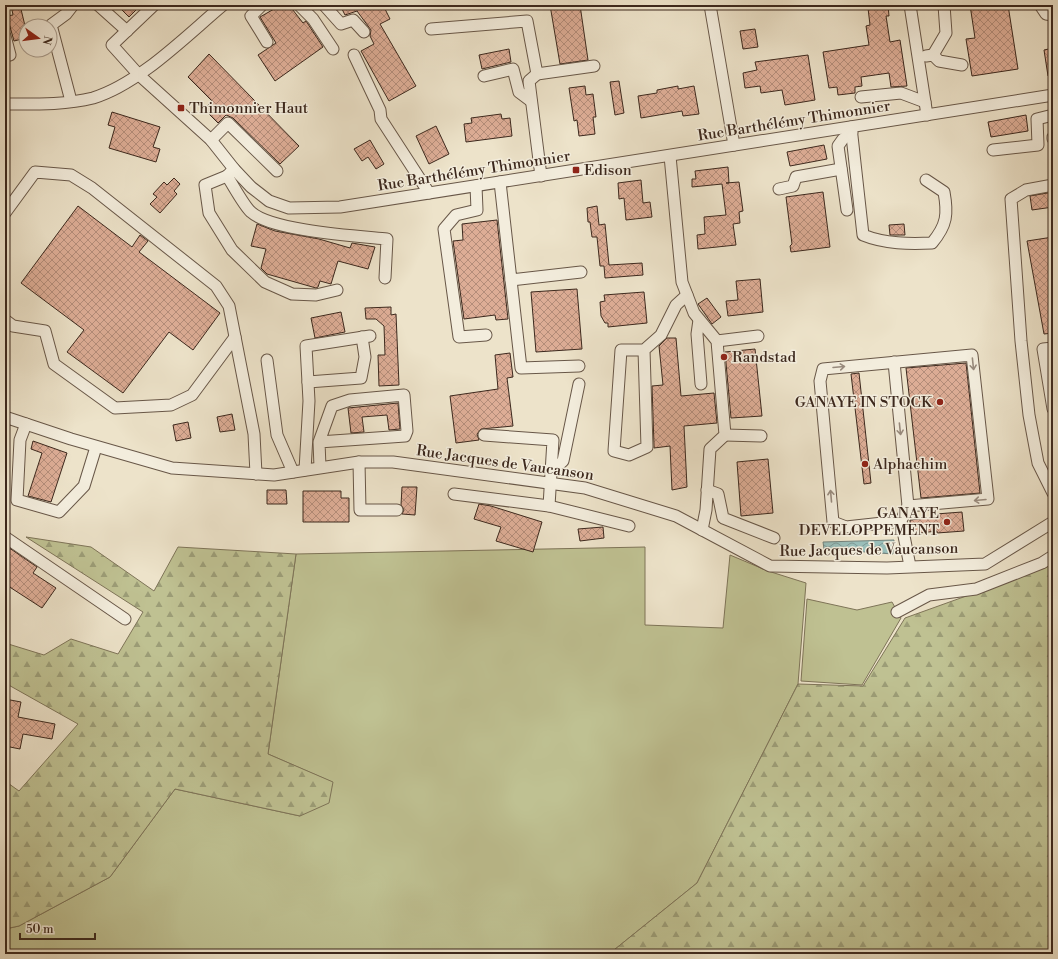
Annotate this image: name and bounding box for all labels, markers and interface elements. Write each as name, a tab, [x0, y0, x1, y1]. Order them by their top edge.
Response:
north arrow	[18, 18, 58, 58]
text: N	[39, 34, 55, 46]
street label: Rue Barthélémy Thimonnier	[696, 96, 892, 146]
place label: Thimonnier Haut	[189, 99, 309, 118]
marker: Thimonnier Haut	[176, 103, 186, 113]
street label: Rue Barthélémy Thimonnier	[376, 146, 572, 196]
place label: Edison	[584, 161, 632, 180]
marker: Edison	[571, 165, 581, 175]
place label: Randstad	[732, 348, 797, 367]
marker: Randstad	[719, 352, 729, 362]
one-way arrow	[970, 357, 977, 370]
one-way arrow	[832, 364, 845, 371]
place label: GANAYE IN STOCK	[795, 393, 933, 412]
marker: GANAYE IN STOCK	[935, 397, 945, 407]
one-way arrow	[896, 422, 904, 435]
street label: Rue Jacques de Vaucanson	[415, 441, 595, 485]
place label: Alphachim	[872, 455, 947, 474]
marker: Alphachim	[860, 459, 870, 469]
one-way arrow	[827, 490, 834, 503]
one-way arrow	[974, 497, 987, 504]
place label: GANAYE DEVELOPPEMENT	[799, 504, 939, 540]
marker: GANAYE DEVELOPPEMENT	[942, 517, 952, 527]
street label: Rue Jacques de Vaucanson	[779, 539, 959, 561]
scale bar	[20, 915, 95, 941]
text: 50 m	[26, 922, 54, 937]

